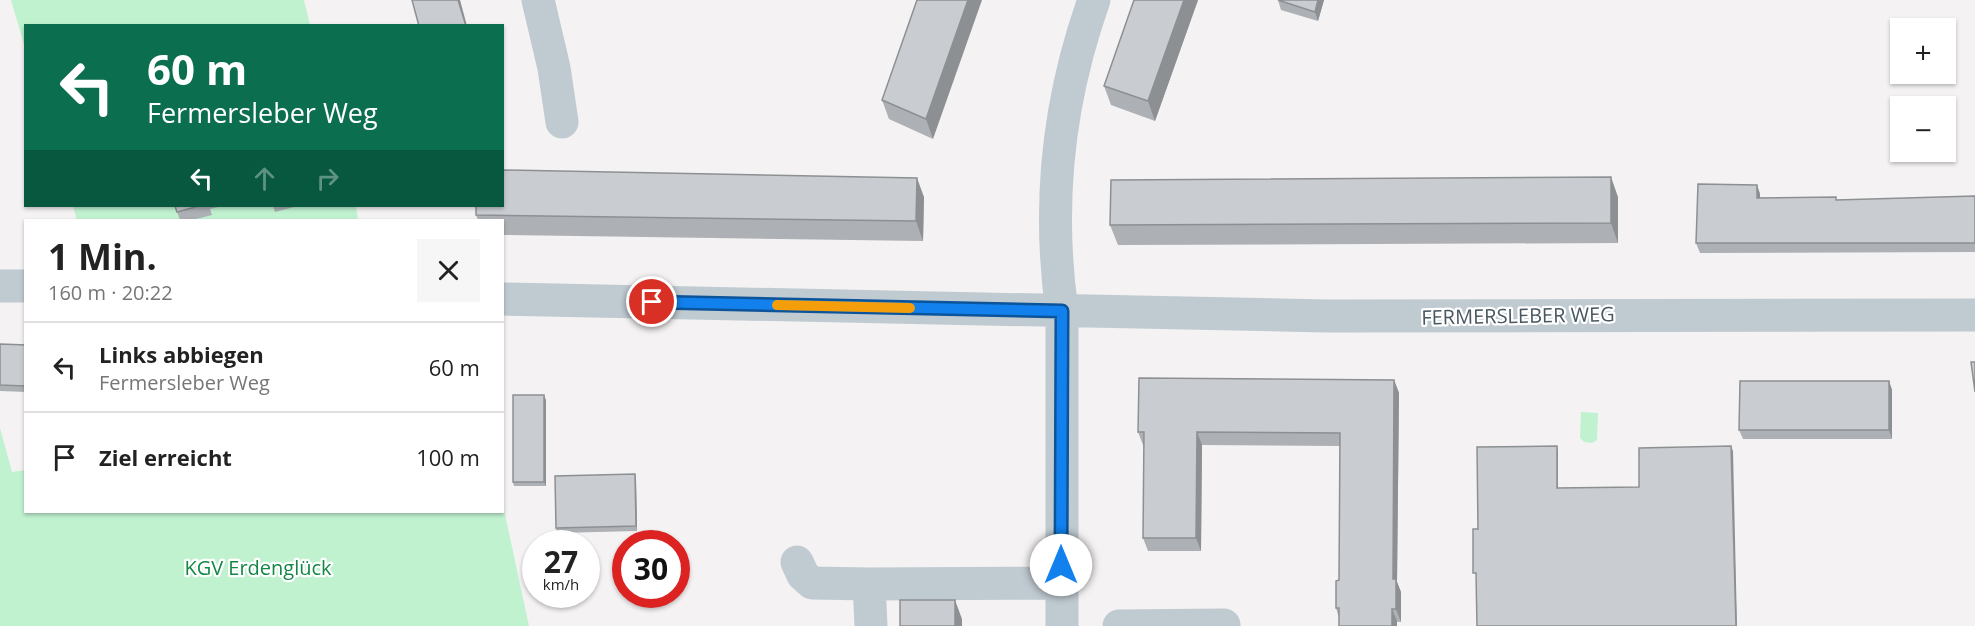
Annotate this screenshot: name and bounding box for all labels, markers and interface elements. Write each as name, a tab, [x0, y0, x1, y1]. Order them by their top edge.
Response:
map controls	[1890, 18, 1956, 162]
button: +	[1890, 18, 1956, 84]
text: 60 m	[147, 40, 247, 97]
icon: left	[48, 48, 126, 126]
text: Fermersleber Weg	[147, 94, 378, 131]
button: −	[1890, 96, 1956, 162]
icon: left	[185, 162, 218, 195]
icon: ahead	[248, 162, 281, 195]
icon: right	[311, 162, 344, 195]
text: 1 Min.	[48, 232, 157, 281]
button: close	[417, 239, 480, 302]
pin	[626, 276, 677, 327]
text: 160 m · 20:22	[48, 279, 173, 306]
icon: arrive	[635, 285, 668, 318]
street label: FERMERSLEBER WEG	[1421, 300, 1615, 331]
text: Links abbiegen	[99, 339, 264, 369]
icon: left	[48, 351, 81, 384]
text: 60 m	[429, 352, 480, 382]
text: Fermersleber Weg	[99, 369, 270, 396]
icon: arrive	[48, 441, 81, 474]
text: Ziel erreicht	[99, 442, 232, 472]
text: 100 m	[416, 442, 480, 472]
speed limit sign: 30	[612, 530, 690, 608]
position arrow	[1029, 533, 1093, 597]
text: 27	[544, 541, 578, 582]
park label: KGV Erdenglück	[184, 554, 332, 581]
text: km/h	[543, 574, 579, 594]

